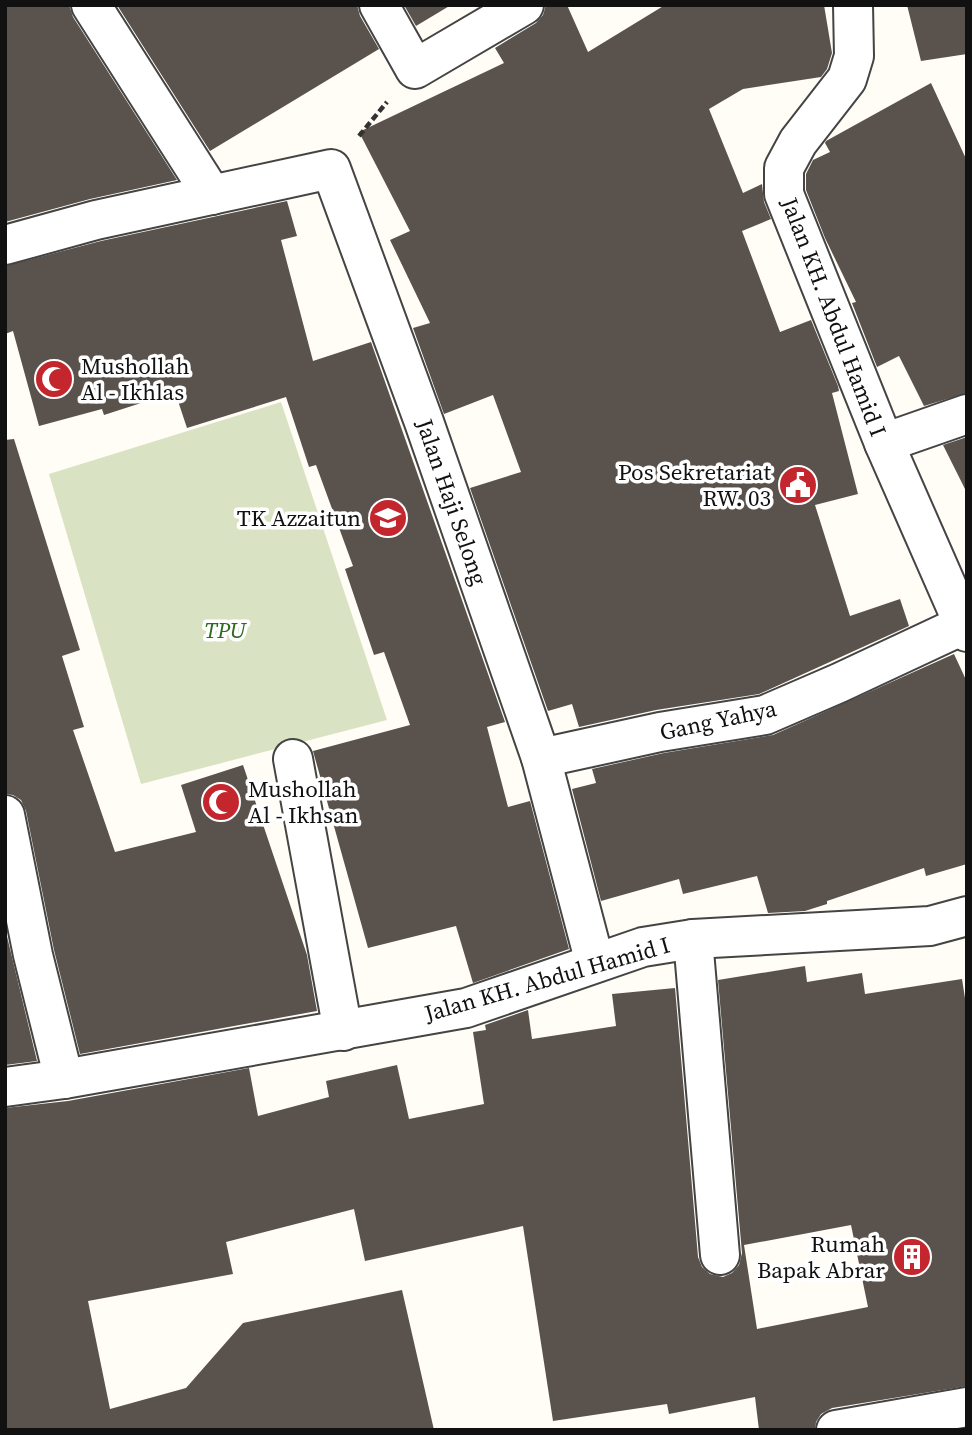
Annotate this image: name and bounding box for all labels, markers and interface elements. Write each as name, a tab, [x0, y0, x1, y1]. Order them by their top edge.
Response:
street label: Jalan KH. Abdul Hamid I	[773, 192, 894, 441]
place label: Mushollah Al - Ikhlas	[81, 350, 190, 408]
mosque icon: Mushollah Al - Ikhlas	[33, 358, 75, 400]
street label: Jalan Haji Selong	[408, 414, 495, 589]
place label: Pos Sekretariat RW. 03	[618, 456, 772, 514]
public building icon: Pos Sekretariat RW. 03	[777, 464, 819, 506]
school or university icon: TK Azzaitun	[367, 497, 409, 539]
place label: TK Azzaitun	[237, 502, 361, 534]
park label: TPU	[204, 614, 247, 646]
street label: Gang Yahya	[657, 692, 780, 748]
place label: Mushollah Al - Ikhsan	[248, 773, 359, 831]
mosque icon: Mushollah Al - Ikhsan	[200, 781, 242, 823]
street label: Jalan KH. Abdul Hamid I	[420, 929, 673, 1030]
place label: Rumah Bapak Abrar	[757, 1228, 885, 1286]
building icon: Rumah Bapak Abrar	[891, 1236, 933, 1278]

